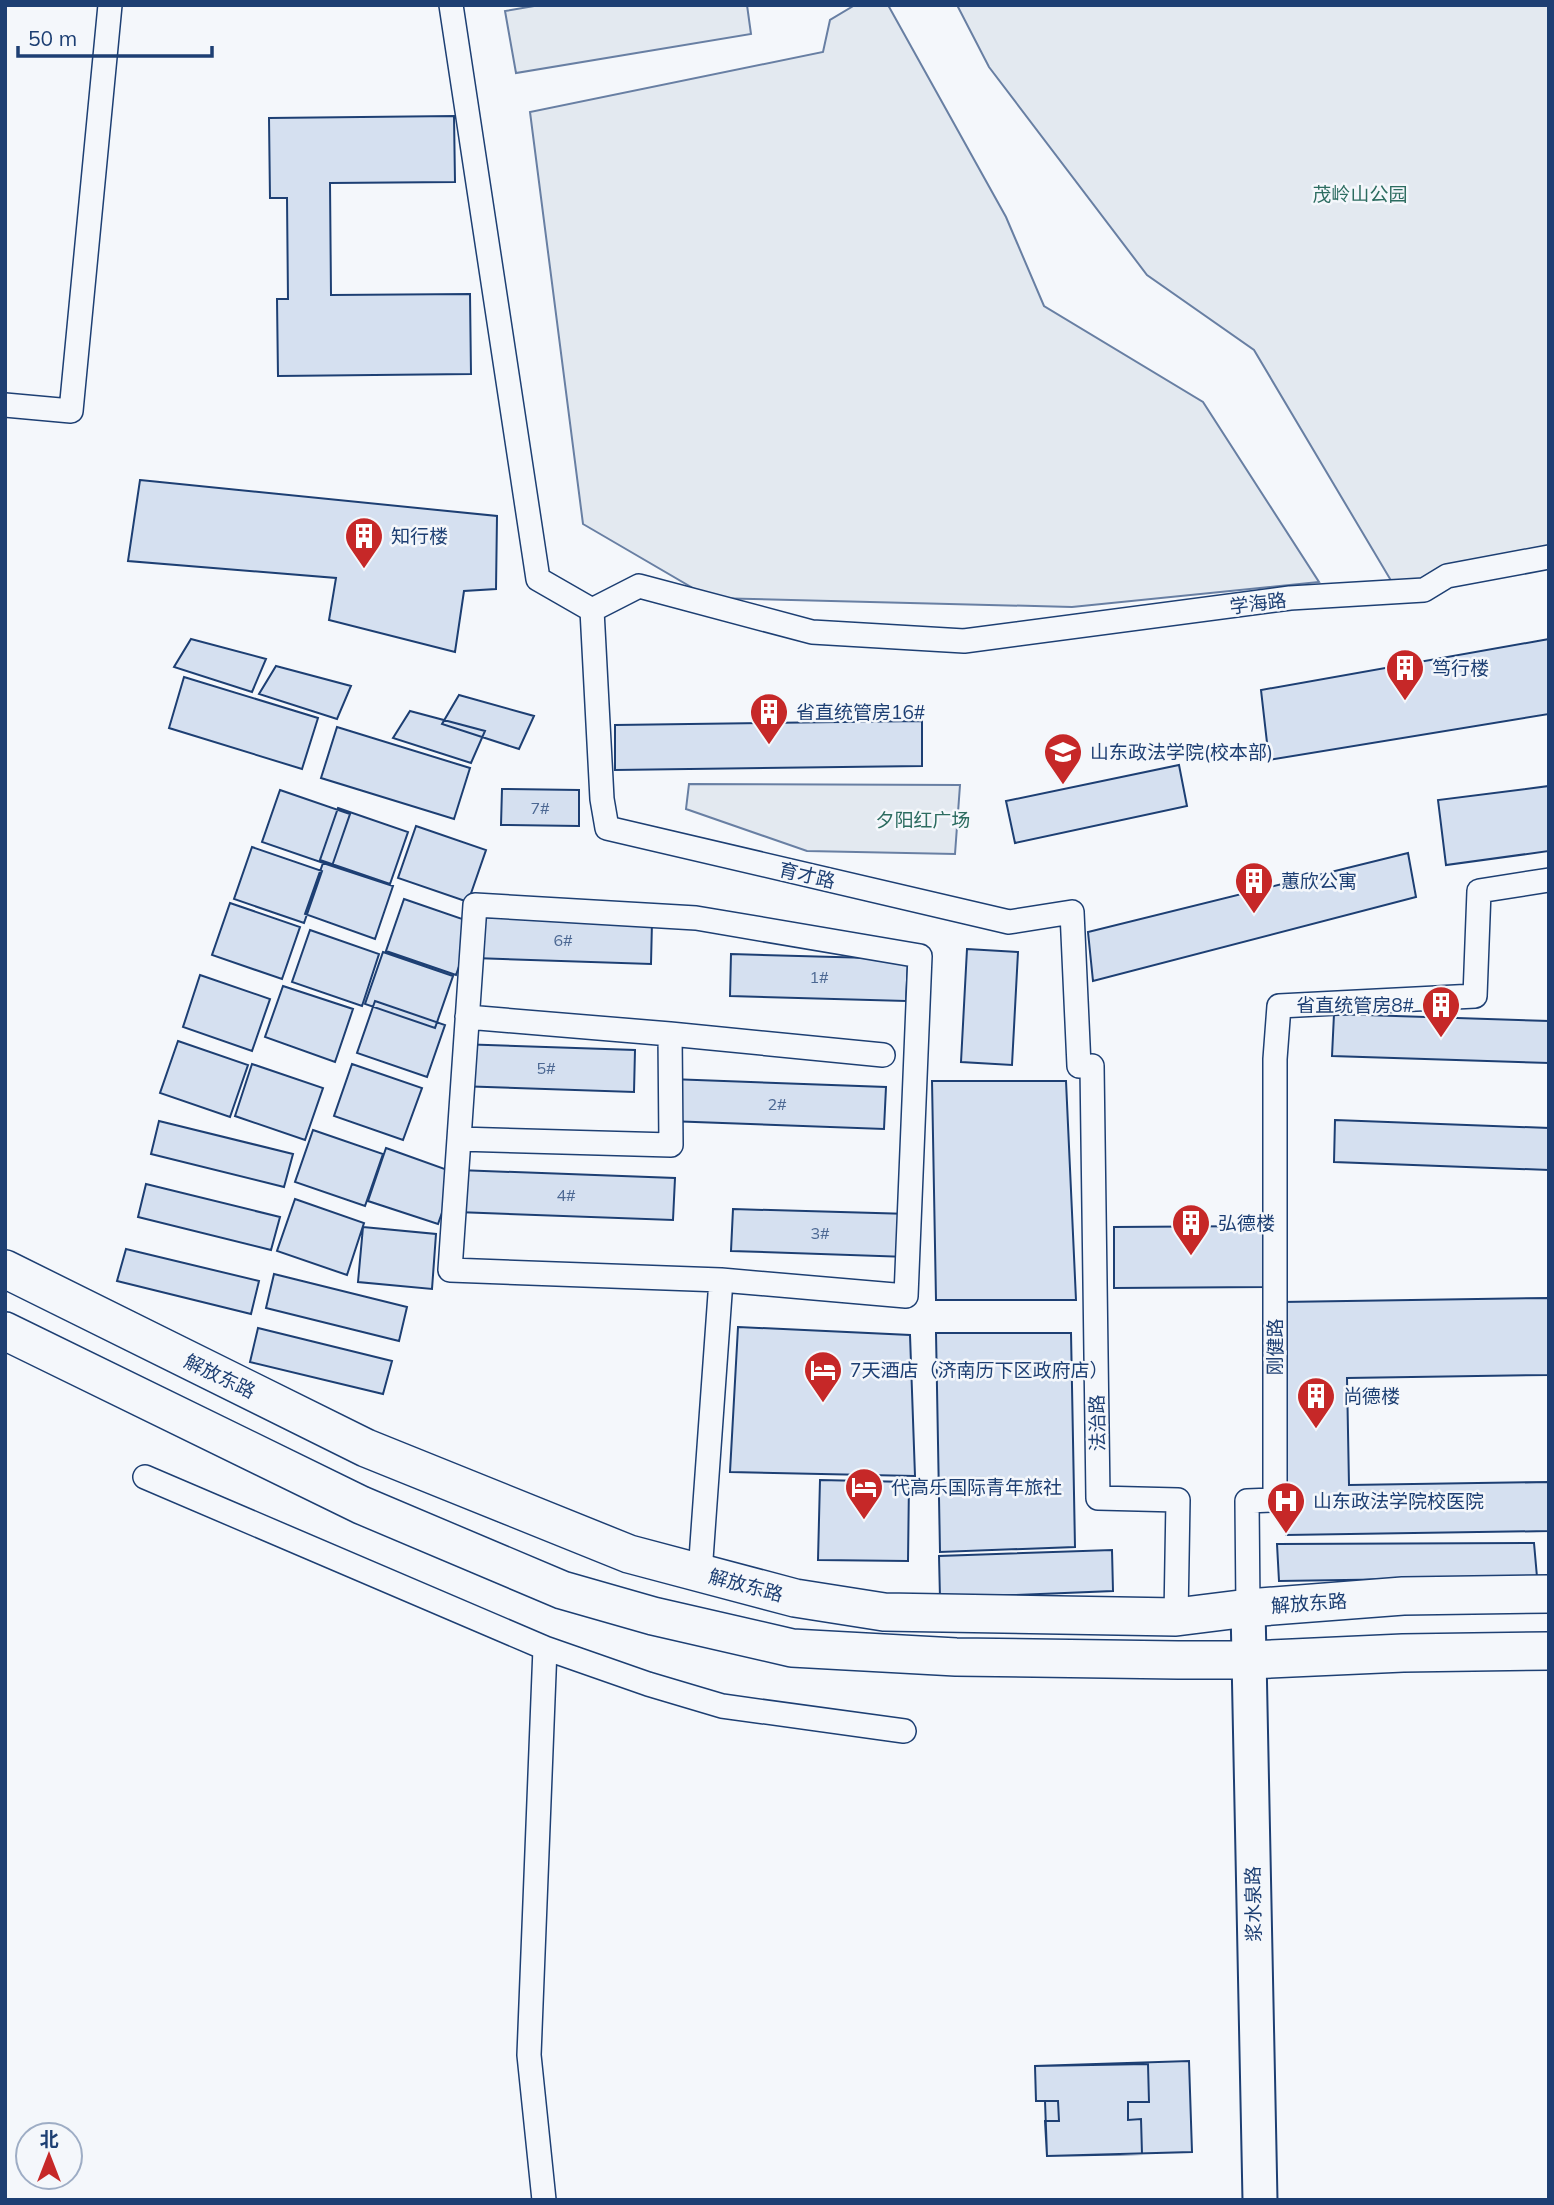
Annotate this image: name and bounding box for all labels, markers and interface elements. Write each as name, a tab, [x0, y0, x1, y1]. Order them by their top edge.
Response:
scale bar	[18, 14, 212, 58]
text: 50 m	[28, 25, 77, 51]
park label: 茂岭山公园	[1312, 182, 1408, 206]
building icon: 知行楼	[343, 515, 385, 570]
place label: 知行楼	[391, 524, 448, 548]
street label: 学海路	[1228, 588, 1288, 618]
building icon: 笃行楼	[1384, 647, 1426, 702]
place label: 笃行楼	[1432, 656, 1489, 680]
building icon: 省直统管房16#	[748, 691, 790, 746]
place label: 省直统管房16#	[796, 700, 925, 724]
school or university icon: 山东政法学院(校本部)	[1042, 731, 1084, 786]
place label: 山东政法学院(校本部)	[1090, 740, 1273, 764]
house number: 7#	[530, 798, 550, 818]
park label: 夕阳红广场	[875, 808, 971, 832]
street label: 育才路	[777, 857, 837, 893]
building icon: 蕙欣公寓	[1233, 860, 1275, 915]
place label: 蕙欣公寓	[1281, 869, 1357, 893]
house number: 6#	[553, 930, 573, 950]
house number: 1#	[809, 967, 829, 987]
building icon: 省直统管房8#	[1420, 984, 1462, 1039]
place label: 省直统管房8#	[1296, 993, 1414, 1017]
house number: 5#	[536, 1058, 556, 1078]
house number: 2#	[767, 1094, 787, 1114]
house number: 4#	[556, 1185, 576, 1205]
building icon: 弘德楼	[1170, 1202, 1212, 1257]
place label: 弘德楼	[1218, 1211, 1275, 1235]
house number: 3#	[810, 1223, 830, 1243]
street label: 刚健路	[1263, 1318, 1287, 1376]
street label: 解放东路	[181, 1349, 259, 1403]
hotel icon: 7天酒店（济南历下区政府店）	[802, 1349, 844, 1404]
place label: 7天酒店（济南历下区政府店）	[850, 1358, 1108, 1382]
building icon: 尚德楼	[1295, 1375, 1337, 1430]
place label: 尚德楼	[1343, 1384, 1400, 1408]
street label: 法治路	[1085, 1394, 1109, 1452]
hotel icon: 代高乐国际青年旅社	[843, 1466, 885, 1521]
place label: 代高乐国际青年旅社	[891, 1475, 1062, 1499]
hospital icon: 山东政法学院校医院	[1265, 1480, 1307, 1535]
place label: 山东政法学院校医院	[1313, 1489, 1484, 1513]
street label: 解放东路	[706, 1564, 786, 1606]
street label: 解放东路	[1270, 1588, 1348, 1618]
street label: 浆水泉路	[1240, 1866, 1266, 1942]
north arrow	[14, 2121, 84, 2191]
text: 北	[39, 2127, 59, 2151]

